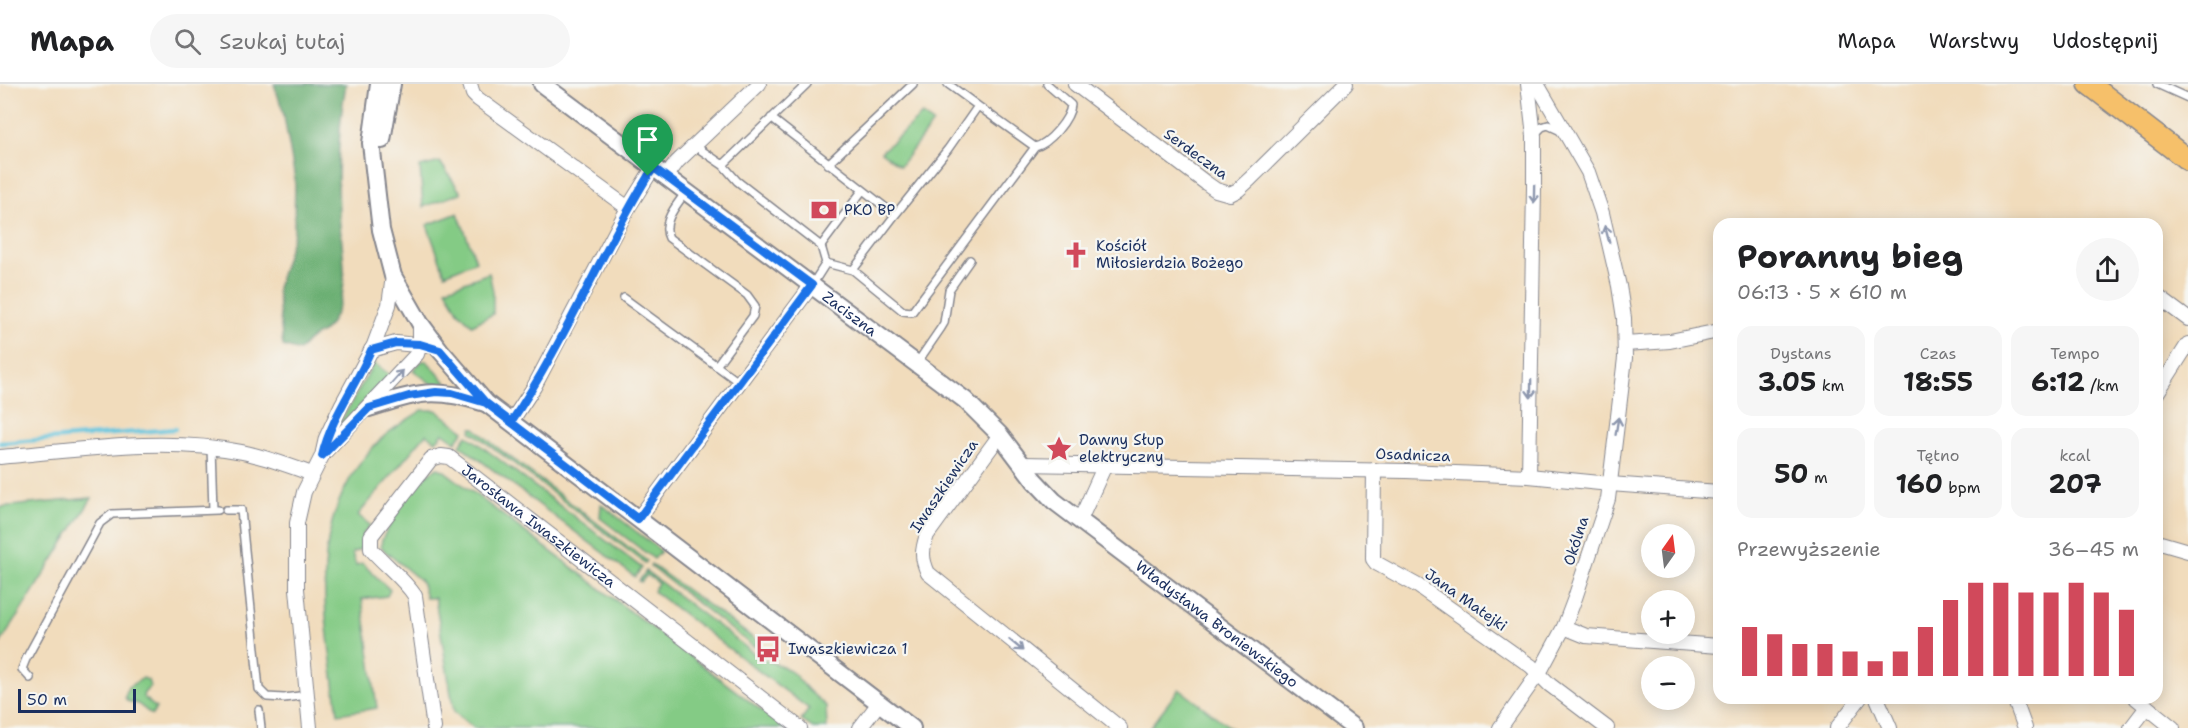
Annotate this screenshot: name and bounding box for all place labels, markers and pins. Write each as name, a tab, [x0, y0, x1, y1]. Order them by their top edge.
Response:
pin	[622, 114, 673, 176]
bank icon: PKO BP	[809, 195, 839, 225]
place label: PKO BP	[844, 200, 896, 220]
place label: Kościół Miłosierdzia Bożego	[1096, 236, 1243, 273]
church icon: Kościół Miłosierdzia Bożego	[1061, 240, 1091, 270]
place label: Dawny Słup elektryczny	[1079, 430, 1164, 467]
place icon: Dawny Słup elektryczny	[1044, 434, 1074, 464]
bus stop icon: Iwaszkiewicza 1	[753, 634, 783, 664]
place label: Iwaszkiewicza 1	[788, 639, 908, 659]

